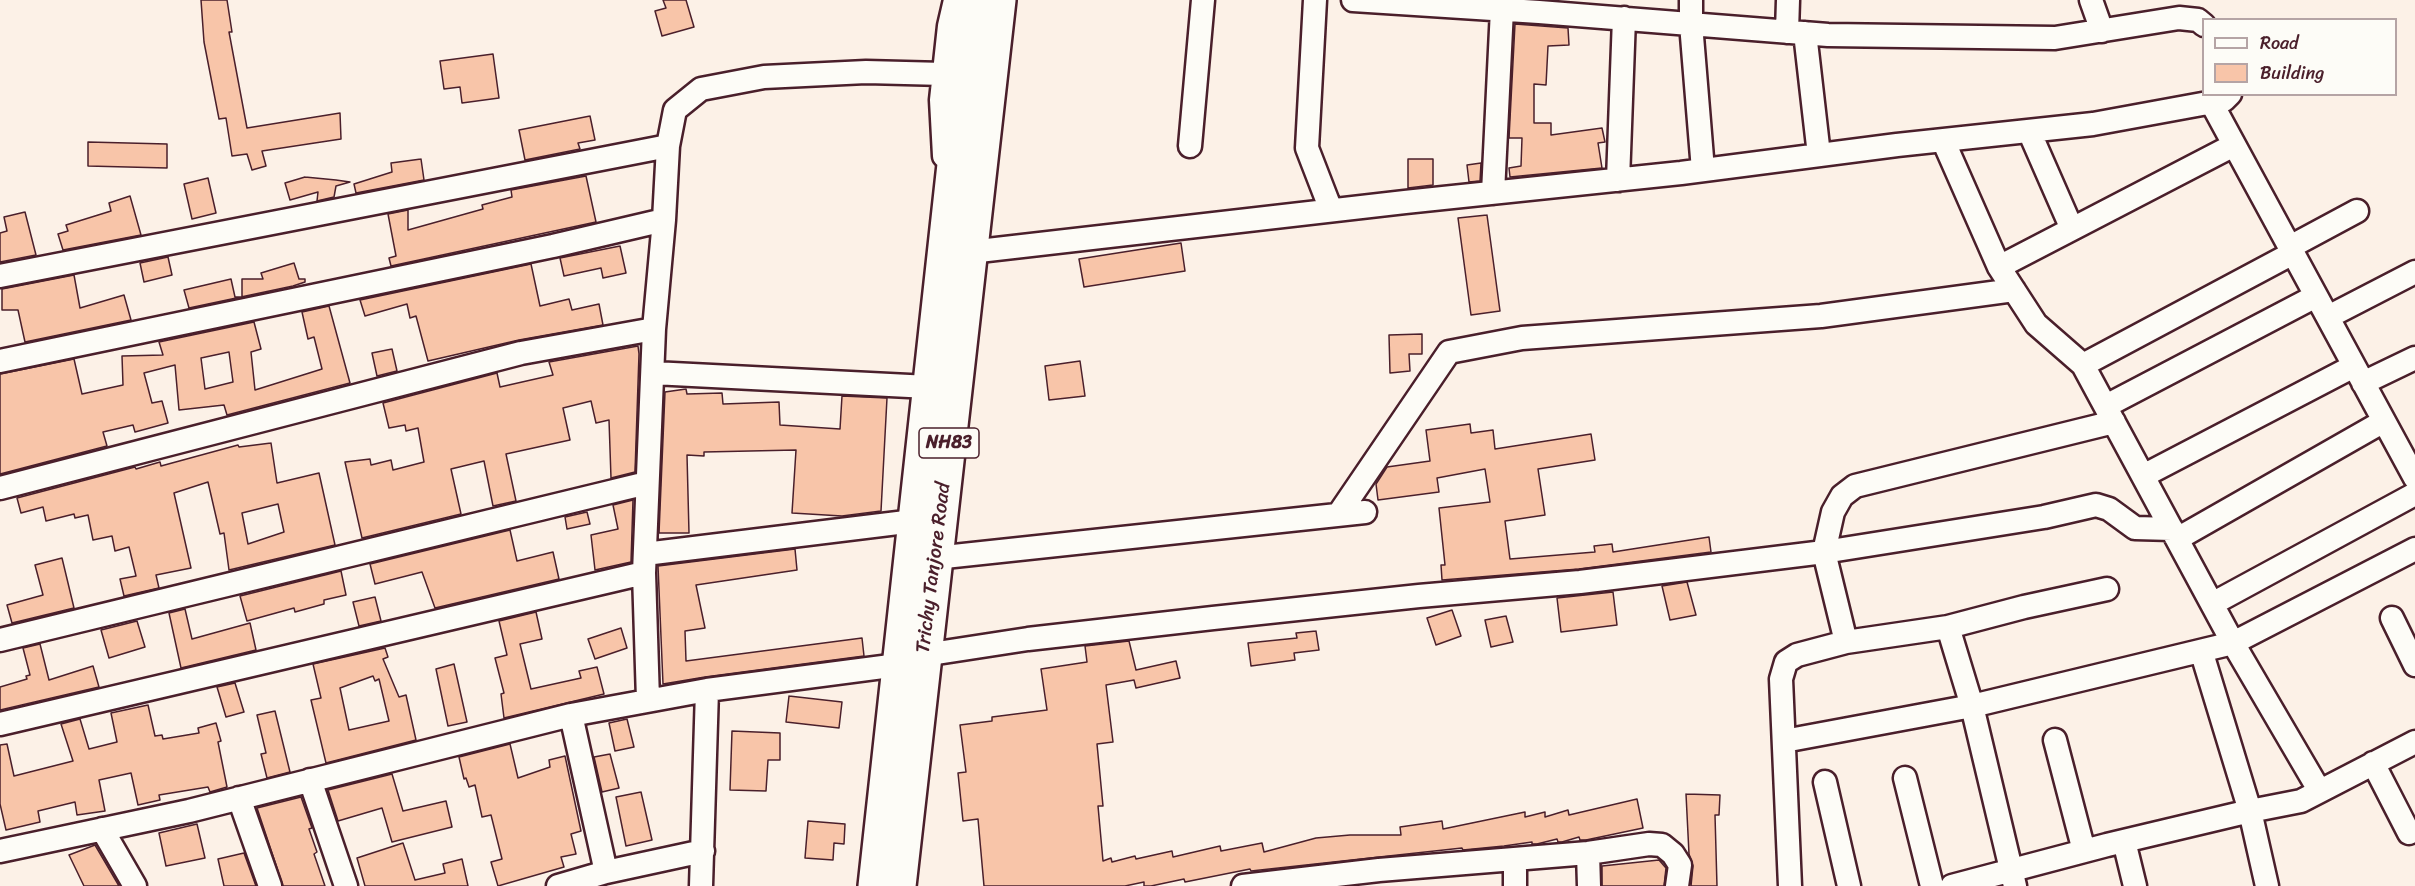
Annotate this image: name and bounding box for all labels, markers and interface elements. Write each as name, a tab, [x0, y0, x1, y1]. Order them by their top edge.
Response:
legend	[2202, 18, 2397, 96]
text: Road	[2260, 27, 2299, 59]
text: Building	[2260, 57, 2324, 89]
road number: NH83	[919, 428, 979, 458]
street label: Trichy Tanjore Road	[912, 481, 956, 655]

